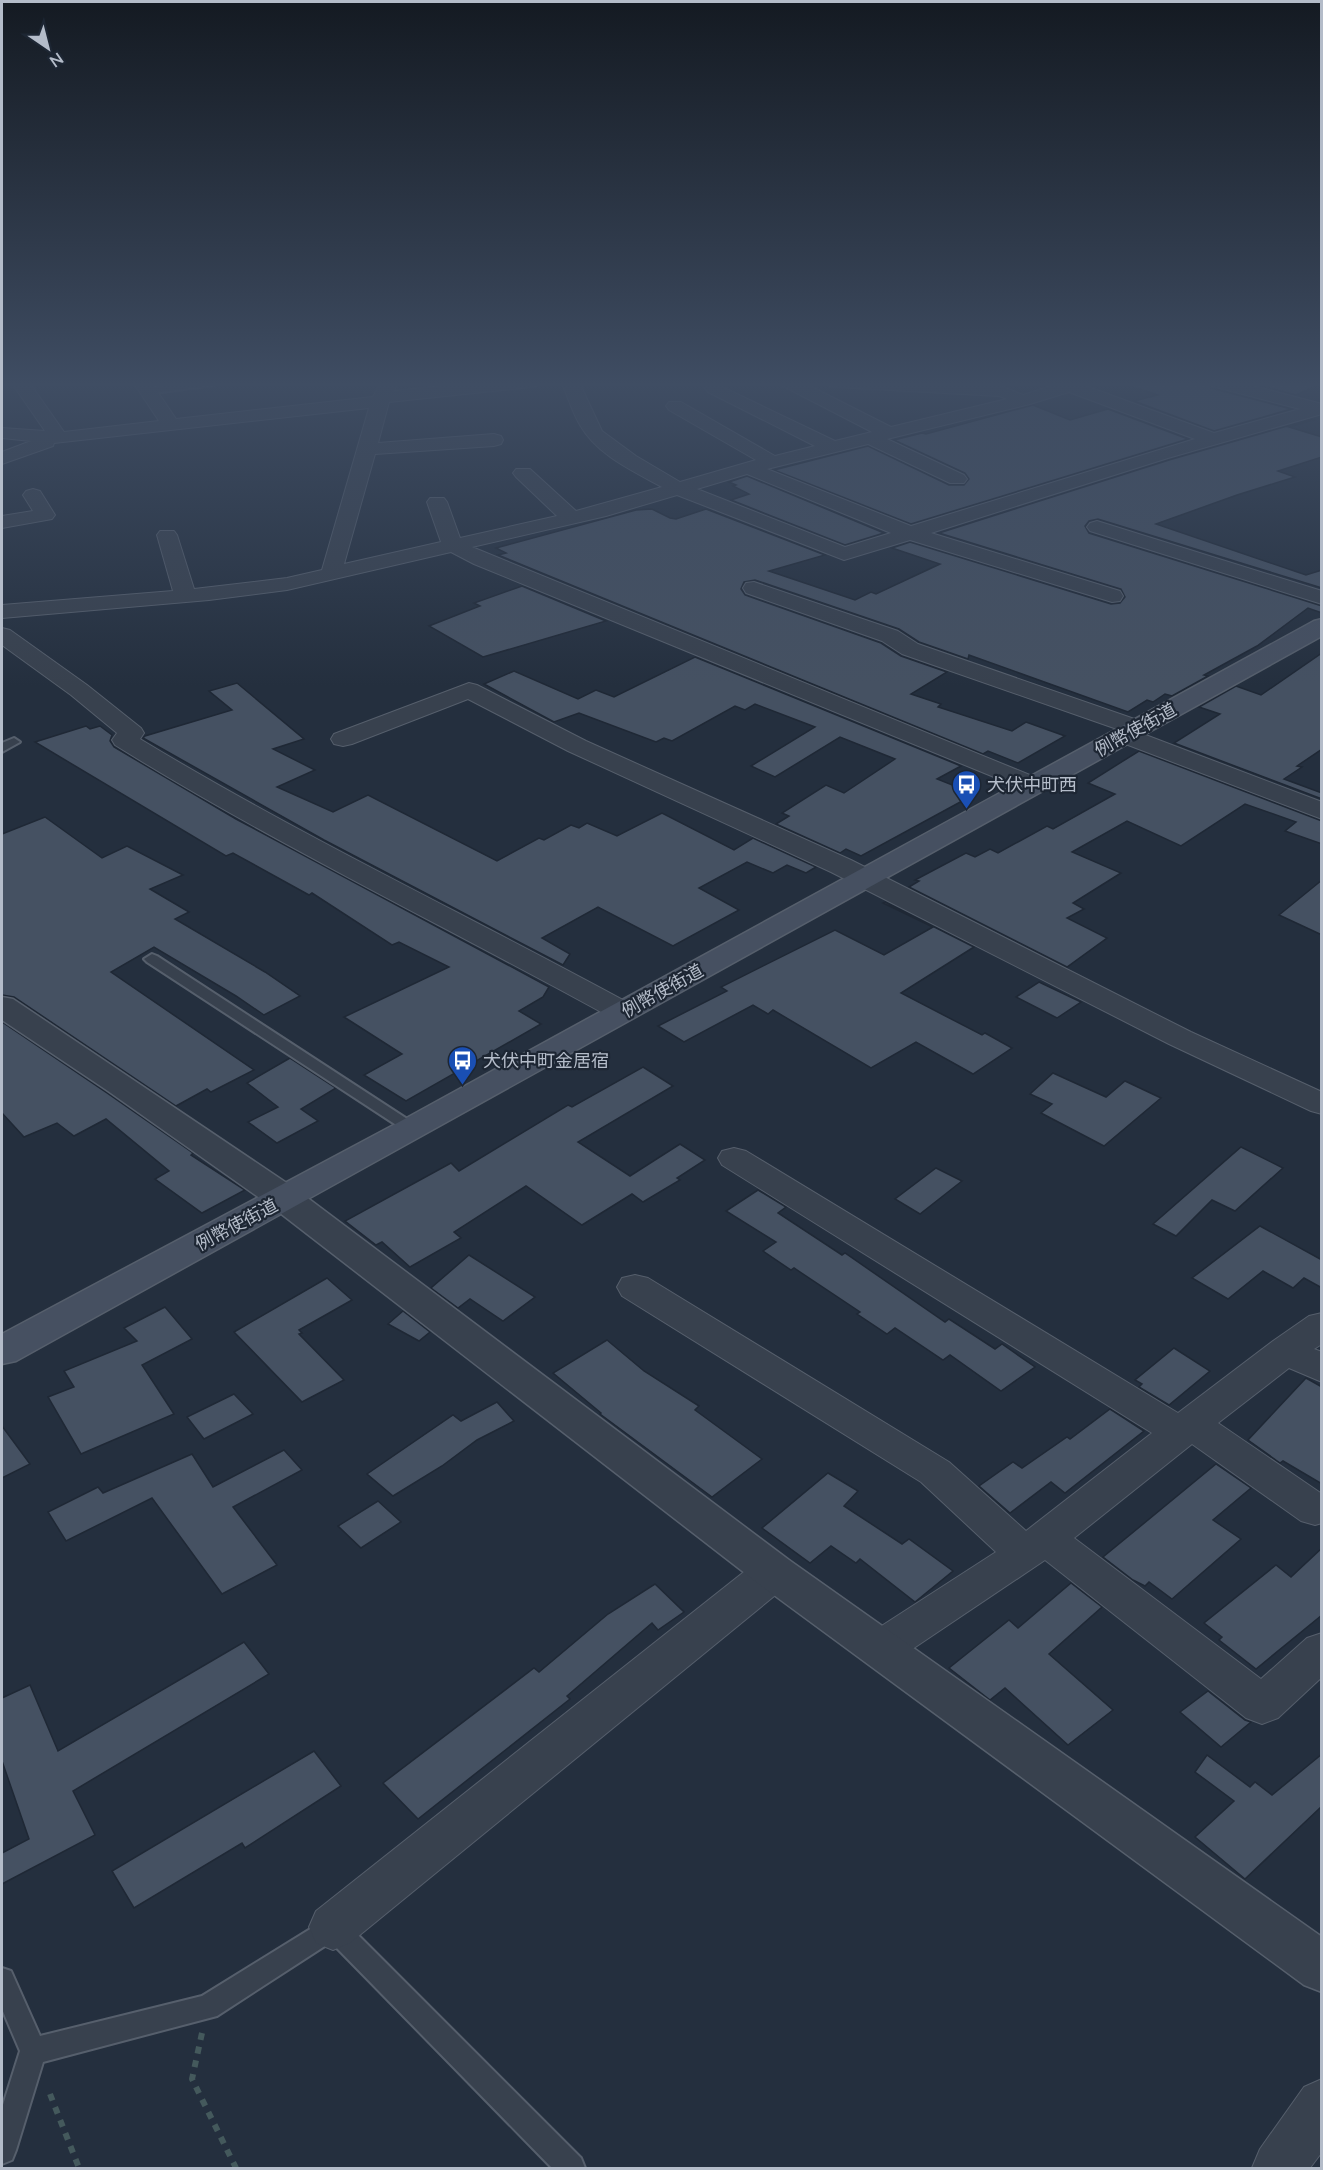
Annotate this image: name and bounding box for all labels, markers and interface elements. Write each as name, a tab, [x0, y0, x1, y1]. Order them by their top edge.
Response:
north arrow	[18, 18, 78, 78]
text: N	[46, 49, 67, 72]
street label: 例幣使街道	[1090, 698, 1180, 760]
bus stop icon: 犬伏中町西	[950, 768, 982, 810]
place label: 犬伏中町西	[987, 773, 1077, 795]
street label: 例幣使街道	[617, 959, 707, 1021]
bus stop icon: 犬伏中町金居宿	[446, 1044, 478, 1086]
place label: 犬伏中町金居宿	[483, 1049, 609, 1071]
street label: 例幣使街道	[191, 1193, 281, 1255]

